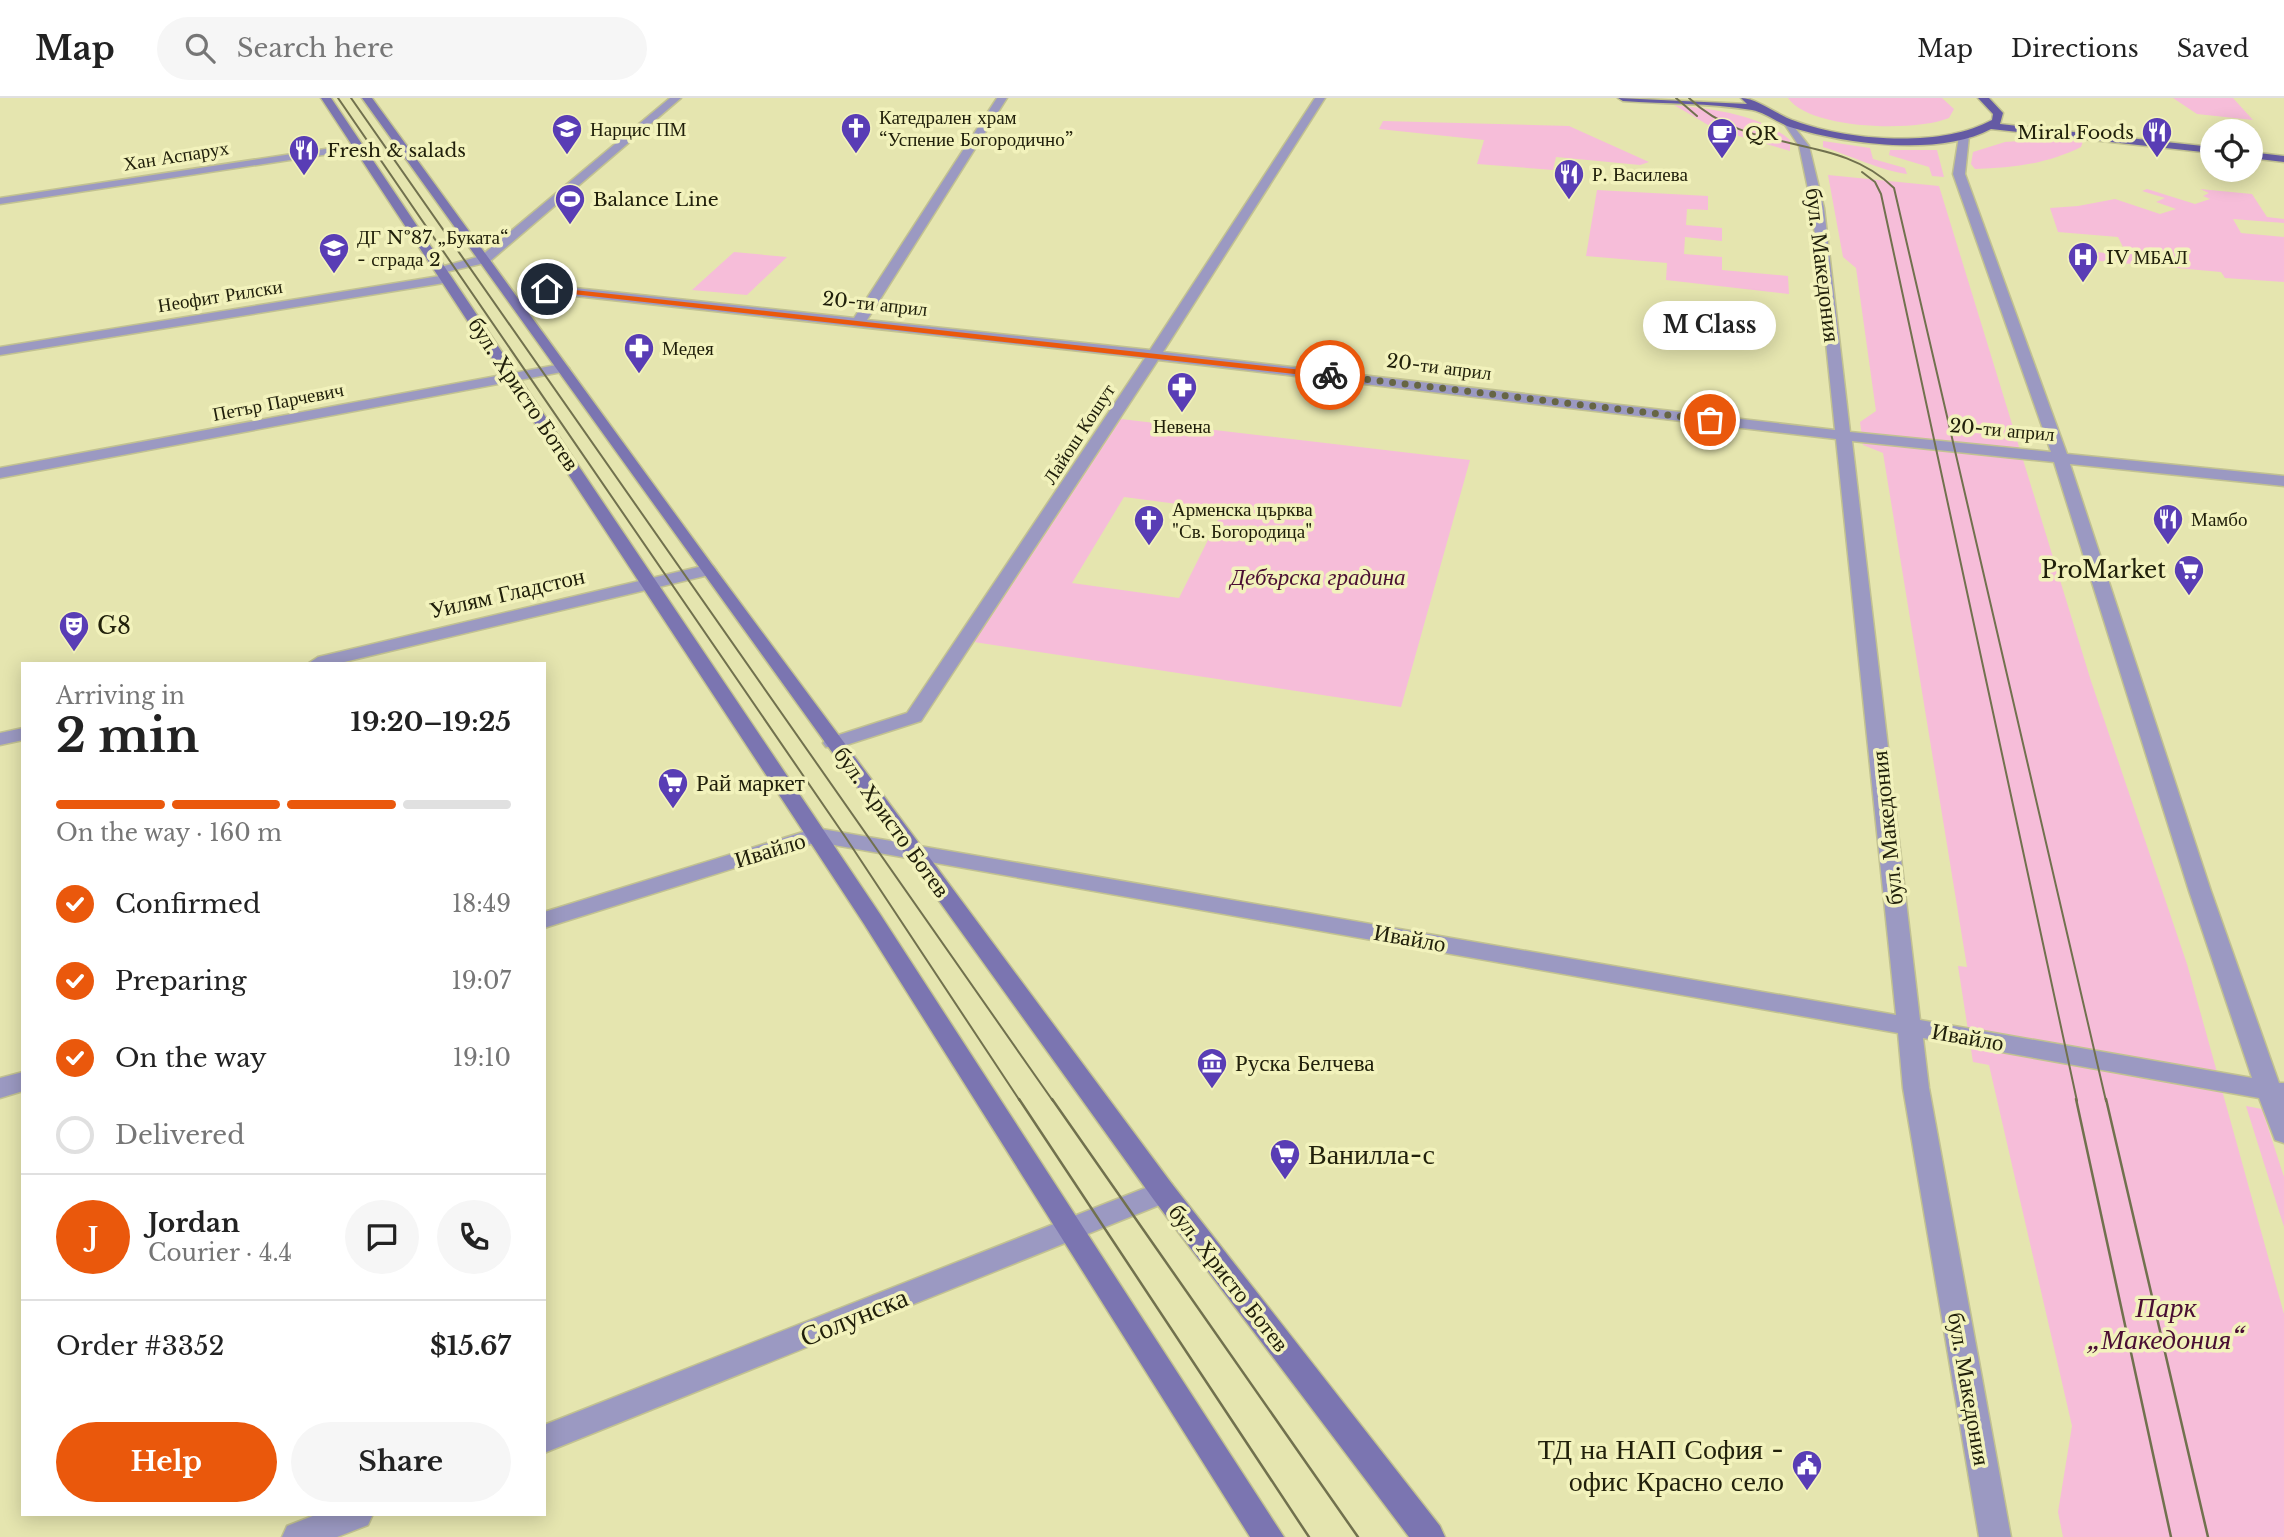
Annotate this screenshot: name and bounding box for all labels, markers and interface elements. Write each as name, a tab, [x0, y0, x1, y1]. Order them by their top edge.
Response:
search box	[157, 17, 647, 80]
text: Map	[35, 28, 115, 69]
icon: search	[181, 29, 219, 67]
text: Search here	[237, 32, 394, 64]
text: Map	[1917, 34, 1973, 63]
text: Directions	[2011, 34, 2139, 63]
text: Saved	[2177, 34, 2249, 63]
place label: Катедрален храм “Успение Богородично”	[879, 106, 1073, 151]
church icon: Катедрален храм “Успение Богородично”	[839, 111, 873, 155]
school or university icon: Нарцис ПМ	[550, 112, 584, 156]
restaurant icon: Miral Foods	[2140, 115, 2174, 159]
cafe icon: QR	[1705, 116, 1739, 160]
place label: Нарцис ПМ	[590, 118, 687, 141]
map controls	[2200, 119, 2263, 182]
button: locate	[2200, 119, 2263, 182]
place label: Miral Foods	[2017, 121, 2134, 144]
place label: QR	[1745, 122, 1779, 145]
restaurant icon: Fresh & salads	[287, 133, 321, 177]
street label: Хан Аспарух	[122, 136, 231, 176]
place label: Fresh & salads	[327, 139, 466, 162]
restaurant icon: Р. Василева	[1552, 157, 1586, 201]
place label: Р. Василева	[1592, 163, 1688, 186]
sports icon: Balance Line	[553, 182, 587, 226]
street label: бул. Македония	[1800, 186, 1846, 344]
place label: Balance Line	[593, 188, 719, 211]
place label: ДГ №87 „Буката“ - сграда 2	[357, 226, 509, 271]
school or university icon: ДГ №87 „Буката“ - сграда 2	[317, 231, 351, 275]
hospital icon: IV МБАЛ	[2066, 240, 2100, 284]
place label: IV МБАЛ	[2106, 246, 2188, 269]
pin	[517, 259, 577, 319]
icon: home	[528, 270, 566, 308]
street label: Неофит Рилски	[156, 275, 284, 317]
street label: 20-ти април	[821, 287, 929, 321]
callout: M Class	[1644, 301, 1776, 350]
text: M Class	[1662, 311, 1757, 339]
street label: бул. Христо Ботев	[462, 312, 586, 476]
pharmacy icon: Медея	[622, 331, 656, 375]
place label: Медея	[662, 337, 714, 360]
courier	[1295, 340, 1365, 410]
street label: 20-ти април	[1385, 349, 1493, 385]
icon: bike	[1311, 356, 1349, 394]
pharmacy icon: Невена	[1165, 370, 1199, 414]
street label: Петър Парчевич	[210, 378, 346, 426]
street label: Лайош Кошут	[1038, 379, 1120, 488]
pin	[1680, 390, 1740, 450]
icon: bag	[1691, 401, 1729, 439]
street label: 20-ти април	[1948, 414, 2056, 446]
place label: Невена	[1153, 415, 1212, 438]
place label: Арменска църква "Св. Богородица"	[1172, 498, 1313, 543]
restaurant icon: Мамбо	[2151, 502, 2185, 546]
church icon: Арменска църква "Св. Богородица"	[1132, 503, 1166, 547]
place label: Мамбо	[2191, 508, 2248, 531]
supermarket icon: ProMarket	[2172, 553, 2206, 597]
place label: ProMarket	[2041, 556, 2166, 584]
street label: Уилям Гладстон	[427, 562, 587, 624]
park label: Дебърска градина	[1228, 563, 1406, 591]
theatre icon: G8	[57, 609, 91, 653]
place label: G8	[97, 612, 131, 640]
text: Arriving in	[56, 682, 185, 710]
text: 19:20–19:25	[351, 706, 511, 738]
text: 2 min	[56, 707, 199, 764]
street label: бул. Христо Ботев	[828, 741, 956, 903]
street label: бул. Македония	[1865, 749, 1909, 907]
supermarket icon: Рай маркет	[656, 766, 690, 810]
place label: Рай маркет	[696, 769, 805, 797]
text: On the way · 160 m	[56, 819, 282, 847]
street label: Ивайло	[731, 826, 809, 874]
icon: check	[56, 885, 94, 923]
text: Confirmed	[115, 888, 260, 920]
text: 18:49	[452, 890, 511, 918]
street label: Ивайло	[1372, 918, 1448, 958]
icon: check	[56, 962, 94, 1000]
text: Preparing	[115, 965, 247, 997]
text: 19:07	[451, 967, 511, 995]
street label: Ивайло	[1930, 1017, 2006, 1057]
icon: check	[56, 1039, 94, 1077]
text: On the way	[115, 1042, 267, 1074]
text: 19:10	[453, 1044, 511, 1072]
museum icon: Руска Белчева	[1195, 1046, 1229, 1090]
place label: Руска Белчева	[1235, 1049, 1375, 1077]
text: Delivered	[115, 1119, 245, 1151]
supermarket icon: Ванилла-с	[1268, 1137, 1302, 1181]
place label: Ванилла-с	[1308, 1137, 1435, 1172]
street label: бул. Христо Ботев	[1163, 1199, 1295, 1357]
button: chat	[345, 1200, 419, 1274]
button: phone	[437, 1200, 511, 1274]
text: Jordan	[148, 1207, 240, 1239]
text: J	[88, 1221, 98, 1253]
text: Courier · 4.4	[148, 1239, 292, 1267]
street label: Солунска	[795, 1279, 914, 1354]
park label: Парк „Македония“	[2086, 1290, 2246, 1357]
street label: бул. Македония	[1942, 1310, 1996, 1468]
text: Order #3352	[56, 1330, 225, 1362]
text: $15.67	[430, 1330, 511, 1362]
button: Help	[56, 1422, 277, 1502]
button: Share	[291, 1422, 511, 1502]
place label: ТД на НАП София - офис Красно село	[1538, 1432, 1784, 1499]
public building icon: ТД на НАП София - офис Красно село	[1790, 1448, 1824, 1492]

